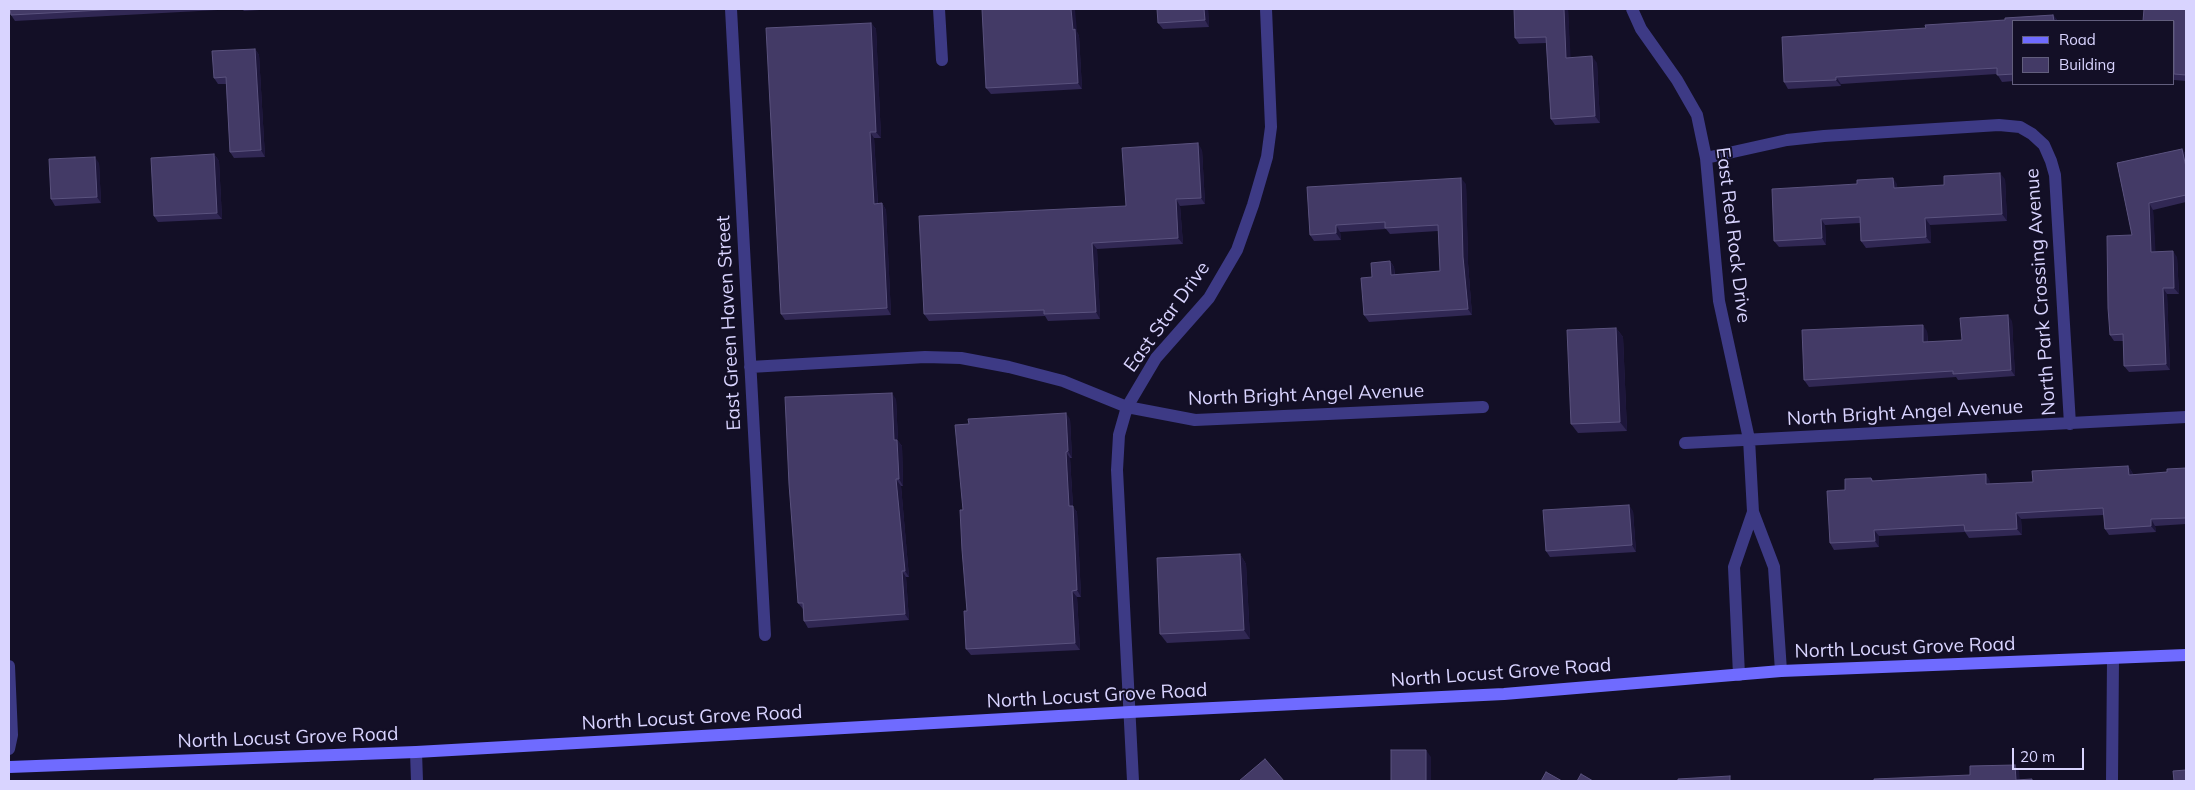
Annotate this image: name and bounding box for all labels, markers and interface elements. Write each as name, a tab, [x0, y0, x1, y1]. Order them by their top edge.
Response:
legend	[2012, 20, 2175, 85]
text: Road	[2059, 30, 2096, 49]
text: Building	[2059, 55, 2115, 74]
street label: East Red Rock Drive	[1711, 146, 1755, 324]
street label: North Park Crossing Avenue	[2021, 168, 2061, 416]
street label: East Green Haven Street	[712, 215, 746, 431]
street label: East Star Drive	[1119, 257, 1215, 377]
street label: North Bright Angel Avenue	[1188, 379, 1424, 411]
street label: North Bright Angel Avenue	[1786, 395, 2024, 431]
street label: North Locust Grove Road	[1794, 633, 2016, 663]
street label: North Locust Grove Road	[1390, 654, 1612, 692]
street label: North Locust Grove Road	[986, 679, 1208, 713]
street label: North Locust Grove Road	[581, 701, 803, 735]
street label: North Locust Grove Road	[177, 723, 399, 753]
scale bar	[2015, 738, 2088, 770]
text: 20 m	[2020, 747, 2055, 766]

